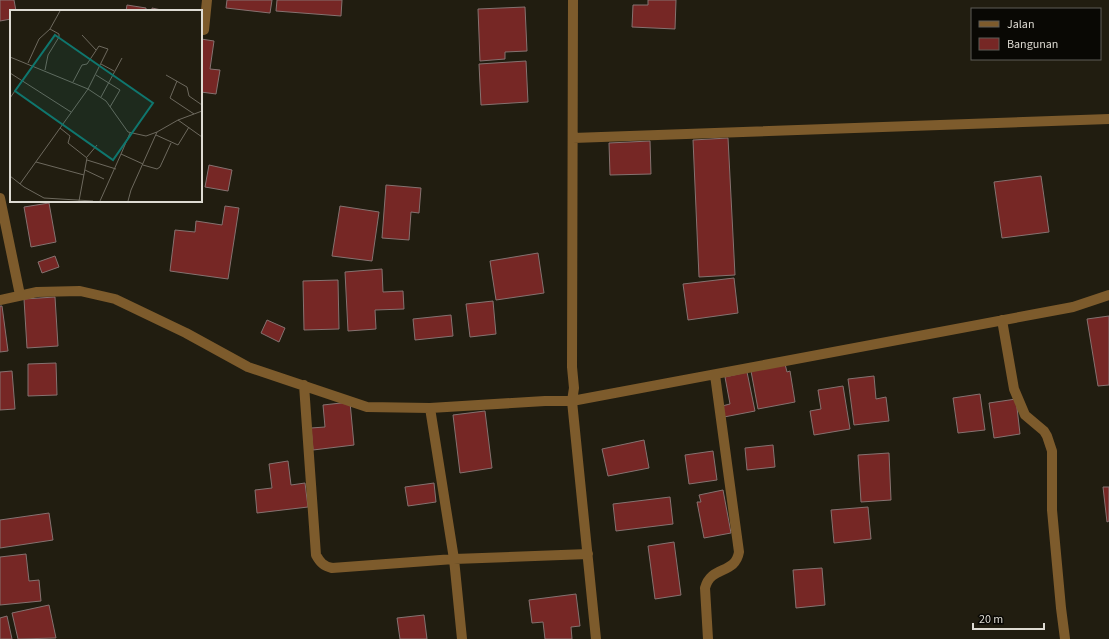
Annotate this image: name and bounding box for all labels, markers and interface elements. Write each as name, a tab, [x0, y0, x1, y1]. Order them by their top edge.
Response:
legend	[971, 8, 1101, 60]
inset map	[10, 10, 202, 202]
text: Jalan	[1007, 16, 1034, 33]
text: Bangunan	[1007, 36, 1058, 53]
scale bar	[973, 605, 1044, 631]
text: 20 m	[979, 611, 1003, 628]

